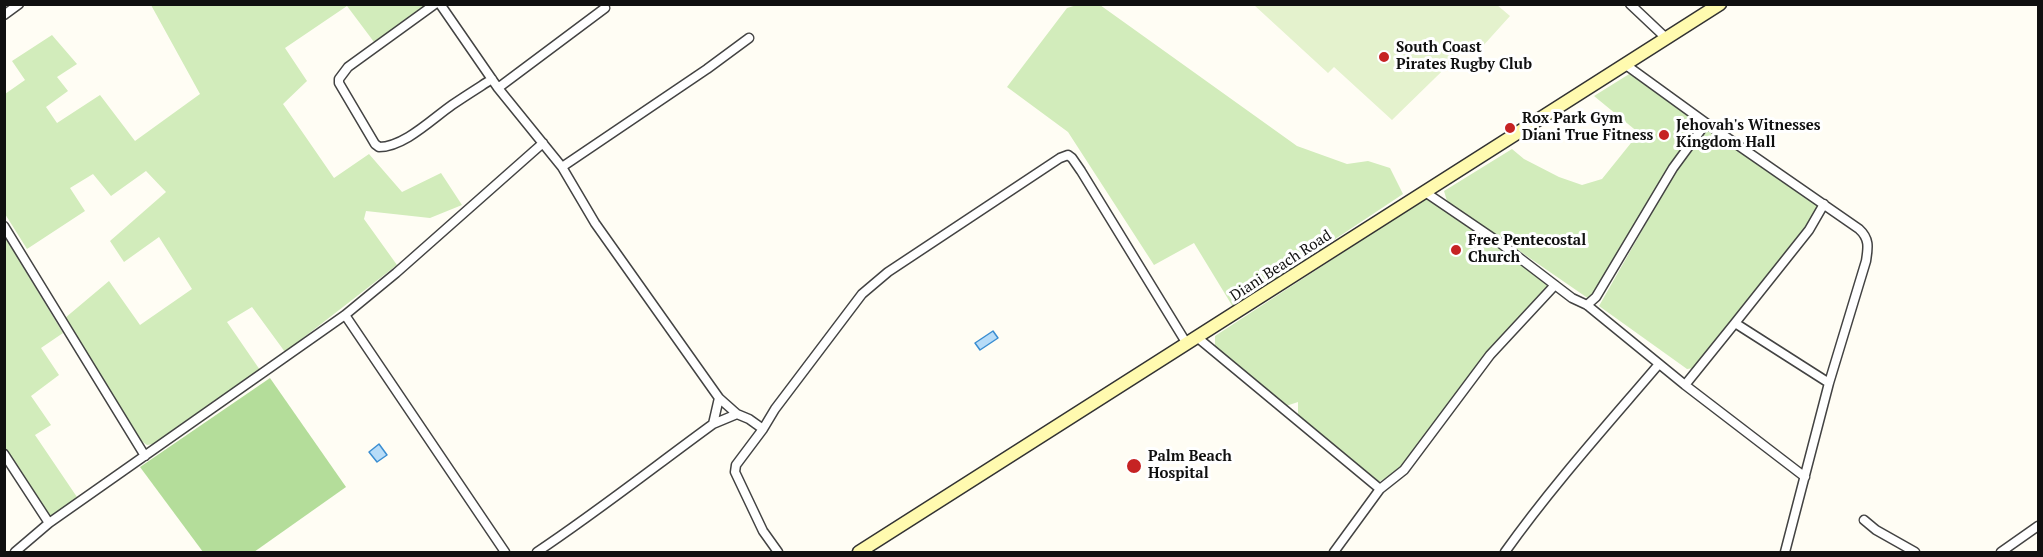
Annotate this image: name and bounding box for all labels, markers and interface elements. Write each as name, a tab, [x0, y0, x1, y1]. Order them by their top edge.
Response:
place label: South Coast Pirates Rugby Club	[1396, 39, 1532, 74]
marker: South Coast Pirates Rugby Club	[1377, 50, 1391, 64]
place label: Rox Park Gym Diani True Fitness	[1522, 110, 1653, 145]
place label: Jehovah's Witnesses Kingdom Hall	[1676, 117, 1821, 152]
marker: Rox Park Gym Diani True Fitness	[1503, 121, 1517, 135]
marker: Jehovah's Witnesses Kingdom Hall	[1657, 128, 1671, 142]
street label: Diani Beach Road	[1227, 227, 1335, 305]
place label: Free Pentecostal Church	[1468, 232, 1586, 267]
marker: Free Pentecostal Church	[1449, 243, 1463, 257]
place label: Palm Beach Hospital	[1148, 448, 1232, 483]
marker: Palm Beach Hospital	[1125, 457, 1143, 475]

